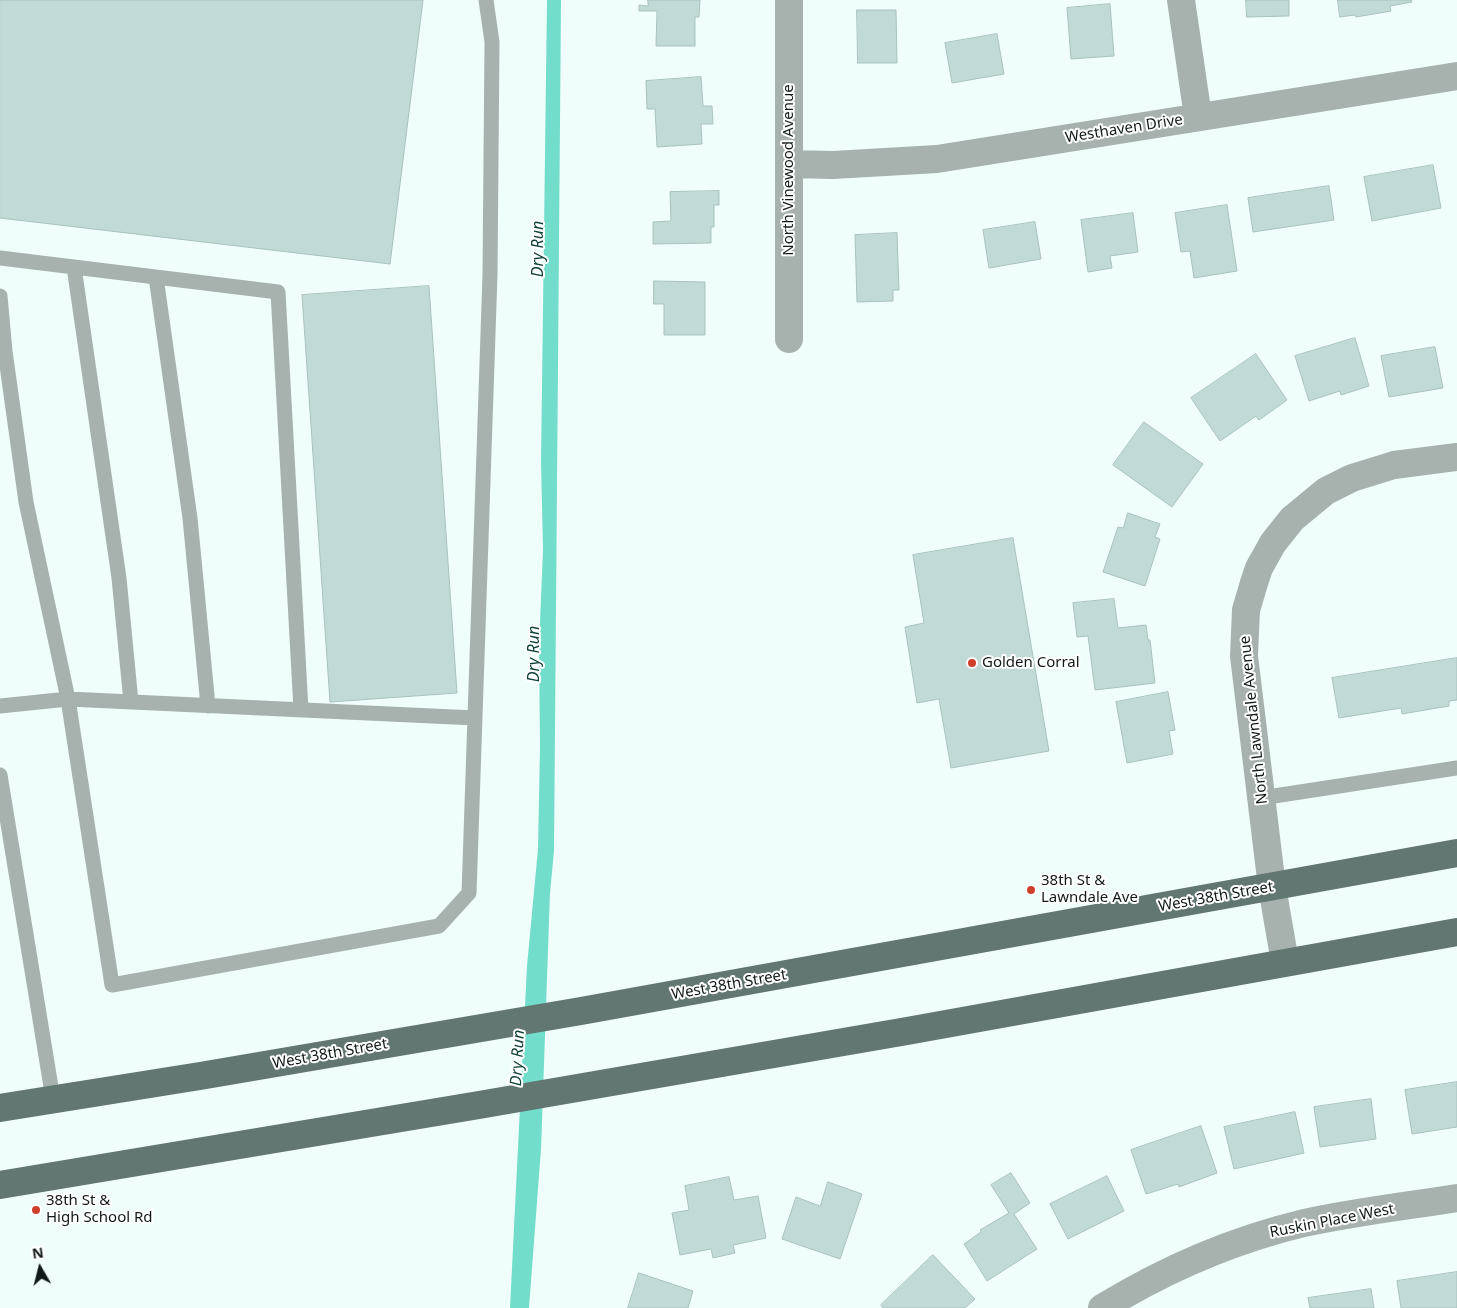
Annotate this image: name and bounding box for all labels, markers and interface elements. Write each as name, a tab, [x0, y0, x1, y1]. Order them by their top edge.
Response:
street label: North Vinewood Avenue	[780, 84, 798, 256]
street label: Westhaven Drive	[1064, 111, 1184, 147]
water label: Dry Run	[528, 221, 548, 277]
water label: Dry Run	[524, 626, 544, 682]
street label: North Lawndale Avenue	[1236, 635, 1272, 805]
place label: Golden Corral	[982, 654, 1080, 672]
marker: Golden Corral	[966, 657, 978, 669]
place label: 38th St & Lawndale Ave	[1041, 872, 1138, 907]
street label: West 38th Street	[1157, 878, 1275, 916]
marker: 38th St & Lawndale Ave	[1025, 884, 1037, 896]
street label: West 38th Street	[670, 966, 788, 1004]
water label: Dry Run	[507, 1029, 529, 1087]
street label: West 38th Street	[271, 1035, 389, 1073]
place label: 38th St & High School Rd	[46, 1192, 153, 1227]
street label: Ruskin Place West	[1268, 1200, 1396, 1242]
marker: 38th St & High School Rd	[30, 1204, 42, 1216]
text: N	[31, 1242, 45, 1263]
north arrow	[15, 1243, 65, 1293]

